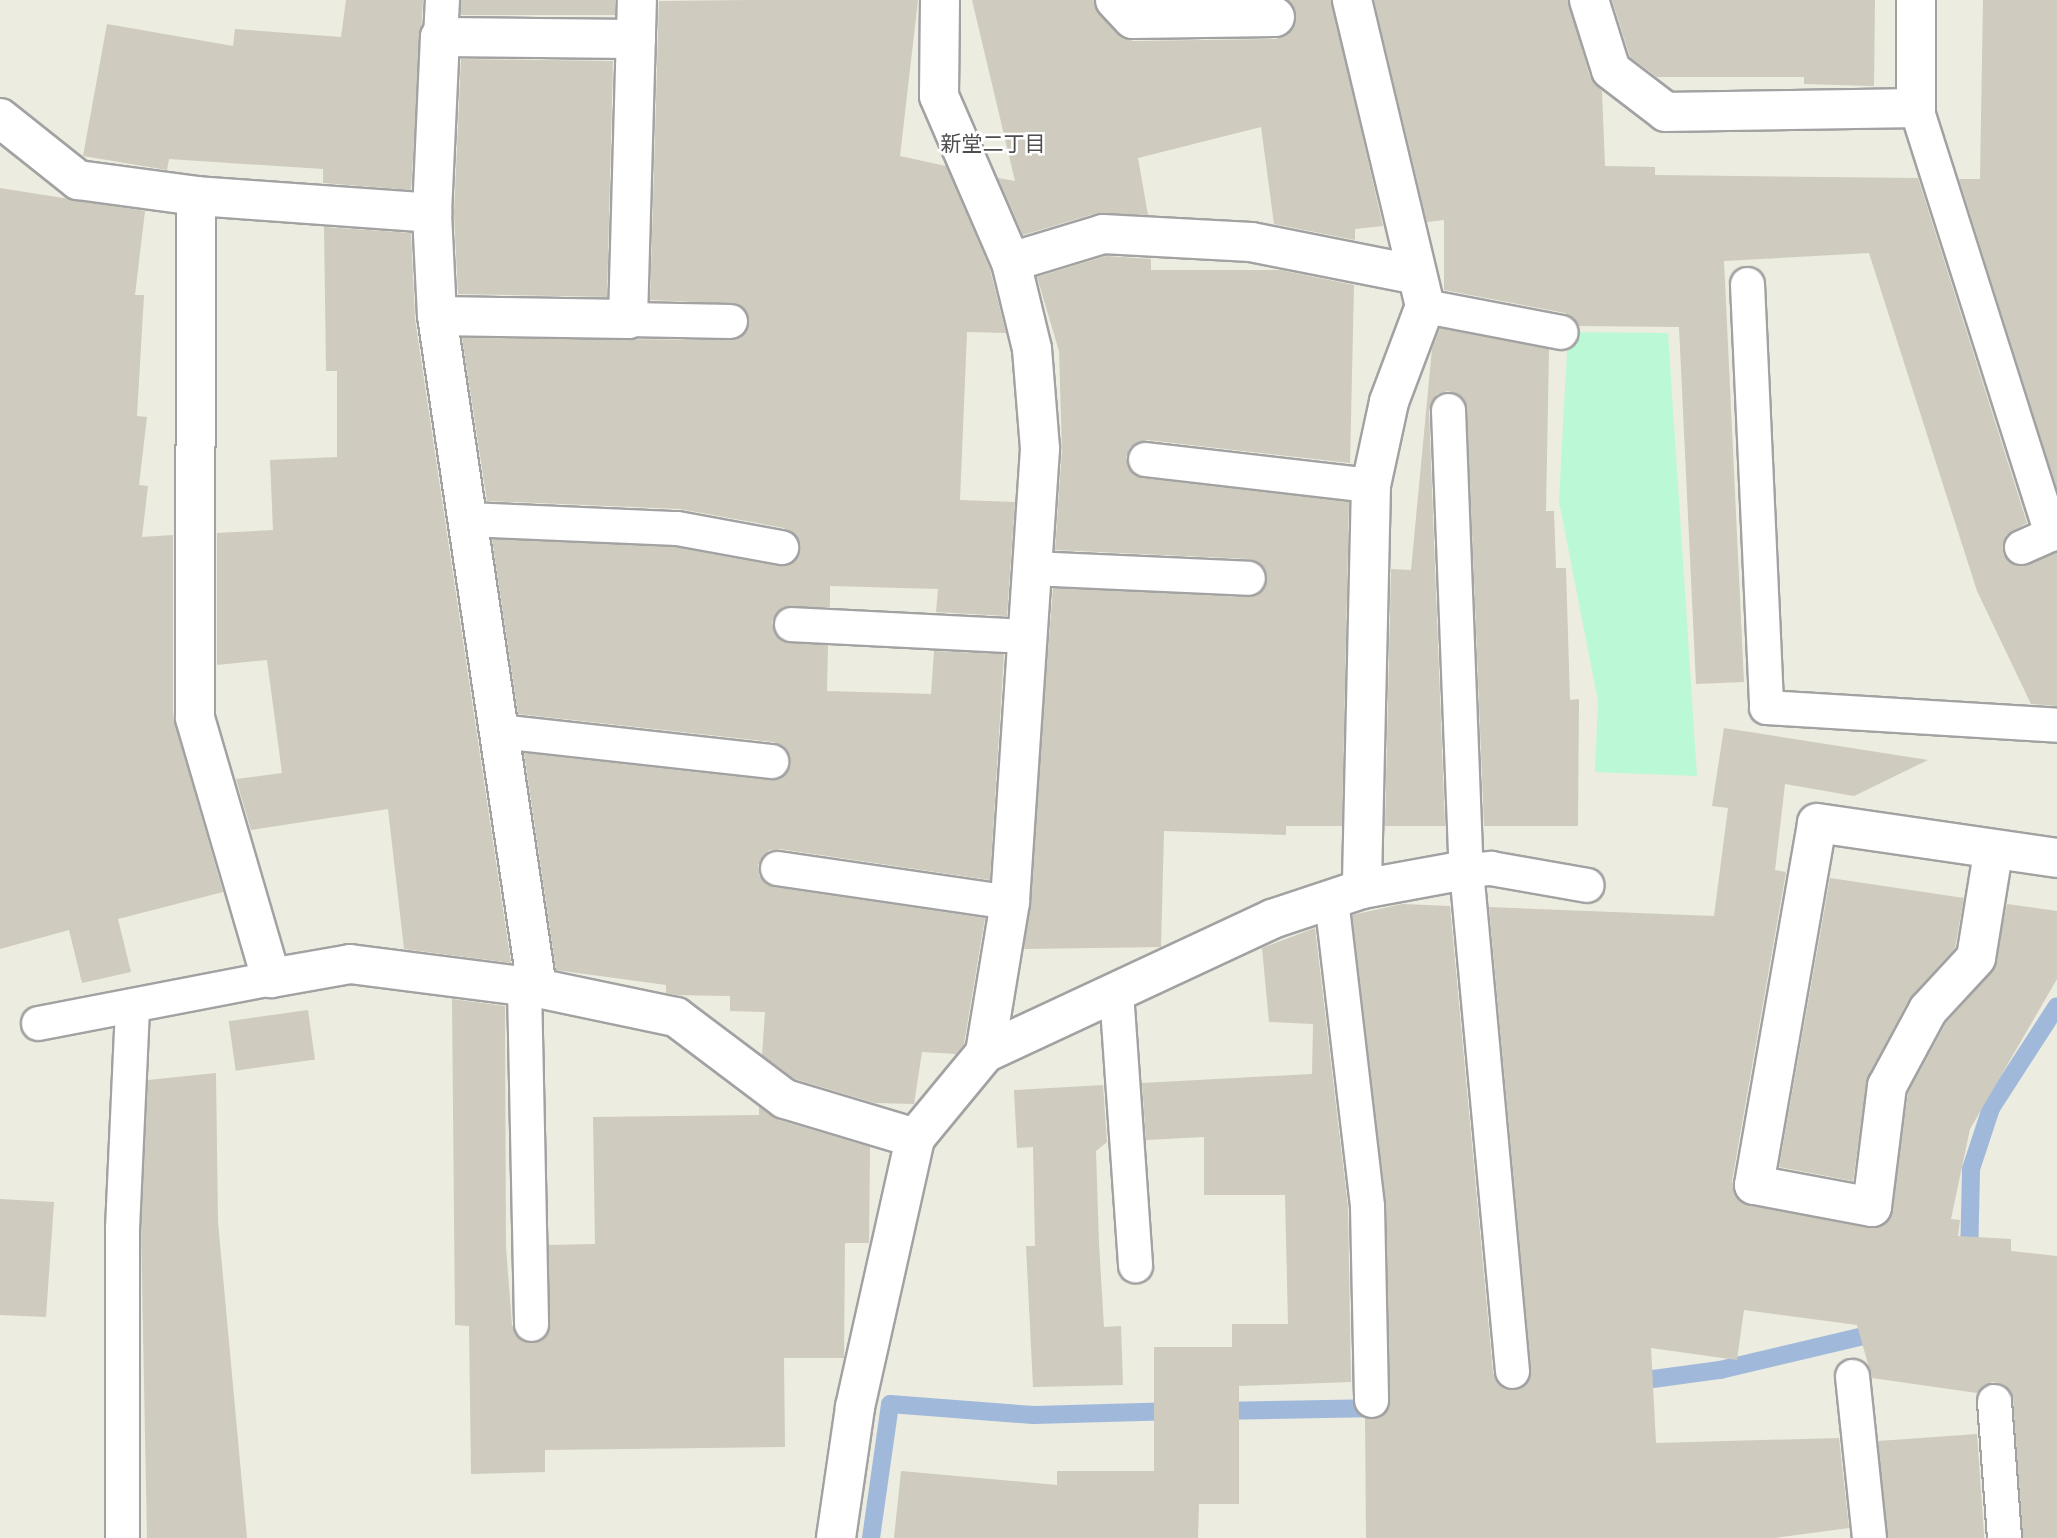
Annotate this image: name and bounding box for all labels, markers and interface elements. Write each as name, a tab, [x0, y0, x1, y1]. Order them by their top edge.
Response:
district label: 新堂二丁目	[941, 131, 1045, 157]

